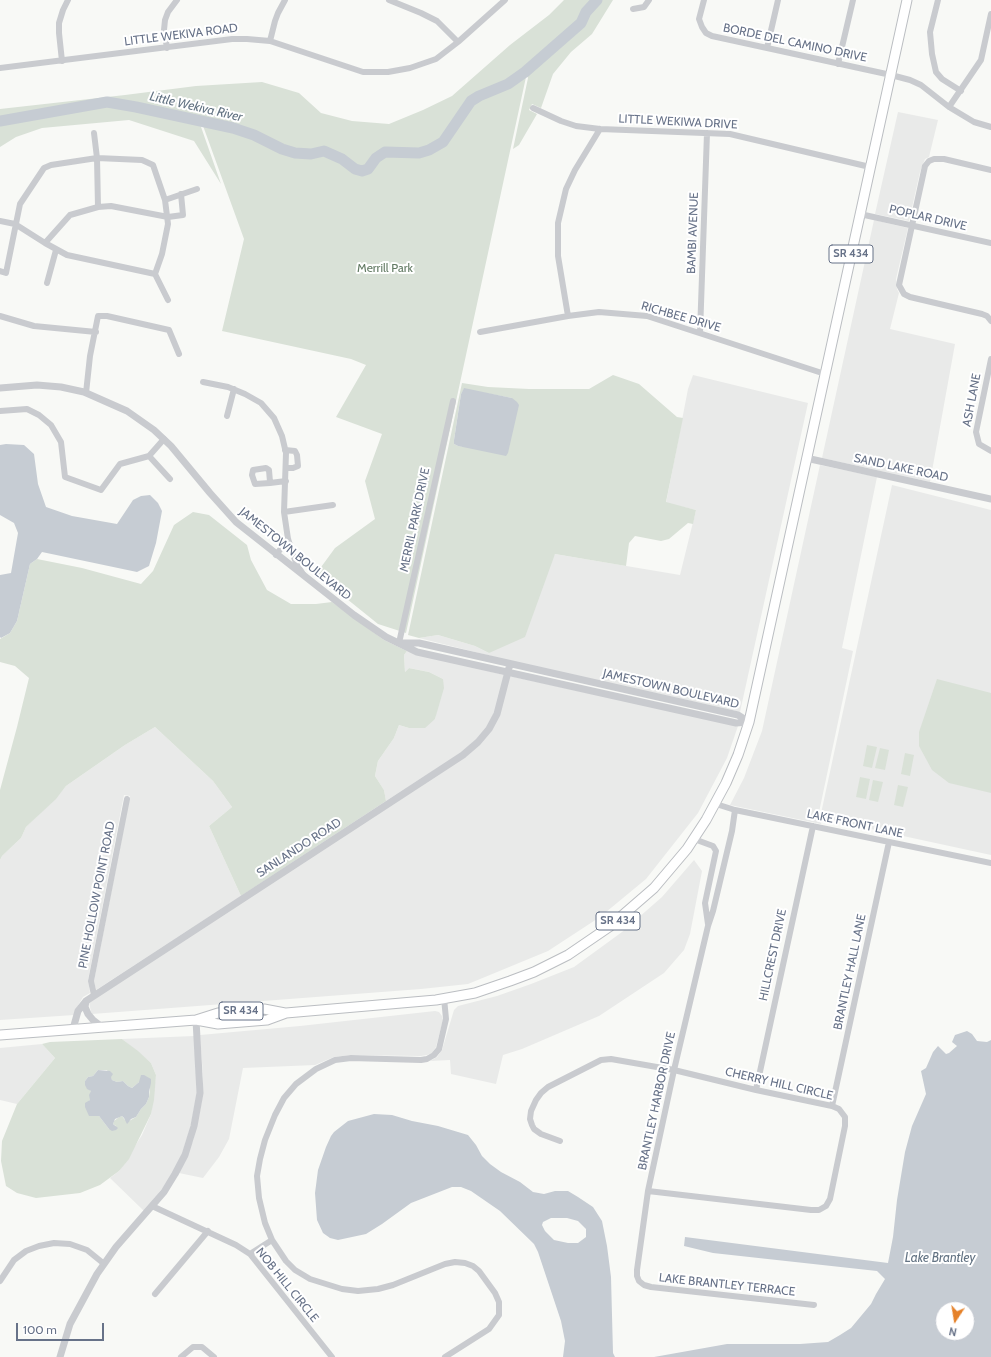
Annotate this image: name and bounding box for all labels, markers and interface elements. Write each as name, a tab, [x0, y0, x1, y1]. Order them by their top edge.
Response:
street label: LITTLE WEKIVA ROAD	[123, 21, 239, 49]
street label: BORDE DEL CAMINO DRIVE	[722, 21, 868, 65]
water label: Little Wekiva River	[148, 89, 244, 125]
street label: LITTLE WEKIWA DRIVE	[618, 112, 738, 132]
street label: BAMBI AVENUE	[684, 192, 702, 274]
street label: POPLAR DRIVE	[888, 202, 968, 234]
road number: SR 434	[829, 245, 873, 263]
park label: Merrill Park	[357, 261, 413, 275]
street label: RICHBEE DRIVE	[639, 299, 723, 335]
street label: ASH LANE	[960, 372, 984, 428]
street label: SAND LAKE ROAD	[852, 451, 950, 485]
street label: MERRIL PARK DRIVE	[397, 467, 433, 573]
street label: JAMESTOWN BOULEVARD	[236, 505, 354, 603]
street label: JAMESTOWN BOULEVARD	[601, 666, 741, 712]
street label: LAKE FRONT LANE	[805, 807, 905, 841]
street label: SANLANDO ROAD	[254, 815, 344, 881]
street label: PINE HOLLOW POINT ROAD	[76, 820, 118, 970]
street label: HILLCREST DRIVE	[756, 908, 790, 1002]
road number: SR 434	[596, 912, 640, 930]
street label: BRANTLEY HALL LANE	[831, 913, 869, 1031]
road number: SR 434	[219, 1002, 263, 1020]
street label: BRANTLEY HARBOR DRIVE	[635, 1030, 679, 1172]
street label: CHERRY HILL CIRCLE	[724, 1065, 834, 1103]
street label: NOB HILL CIRCLE	[253, 1245, 321, 1325]
water label: Lake Brantley	[905, 1250, 975, 1266]
street label: LAKE BRANTLEY TERRACE	[658, 1271, 796, 1299]
north arrow	[935, 1301, 975, 1341]
scale bar	[18, 1315, 106, 1341]
text: 100 m	[23, 1322, 57, 1337]
text: N	[947, 1324, 958, 1339]

